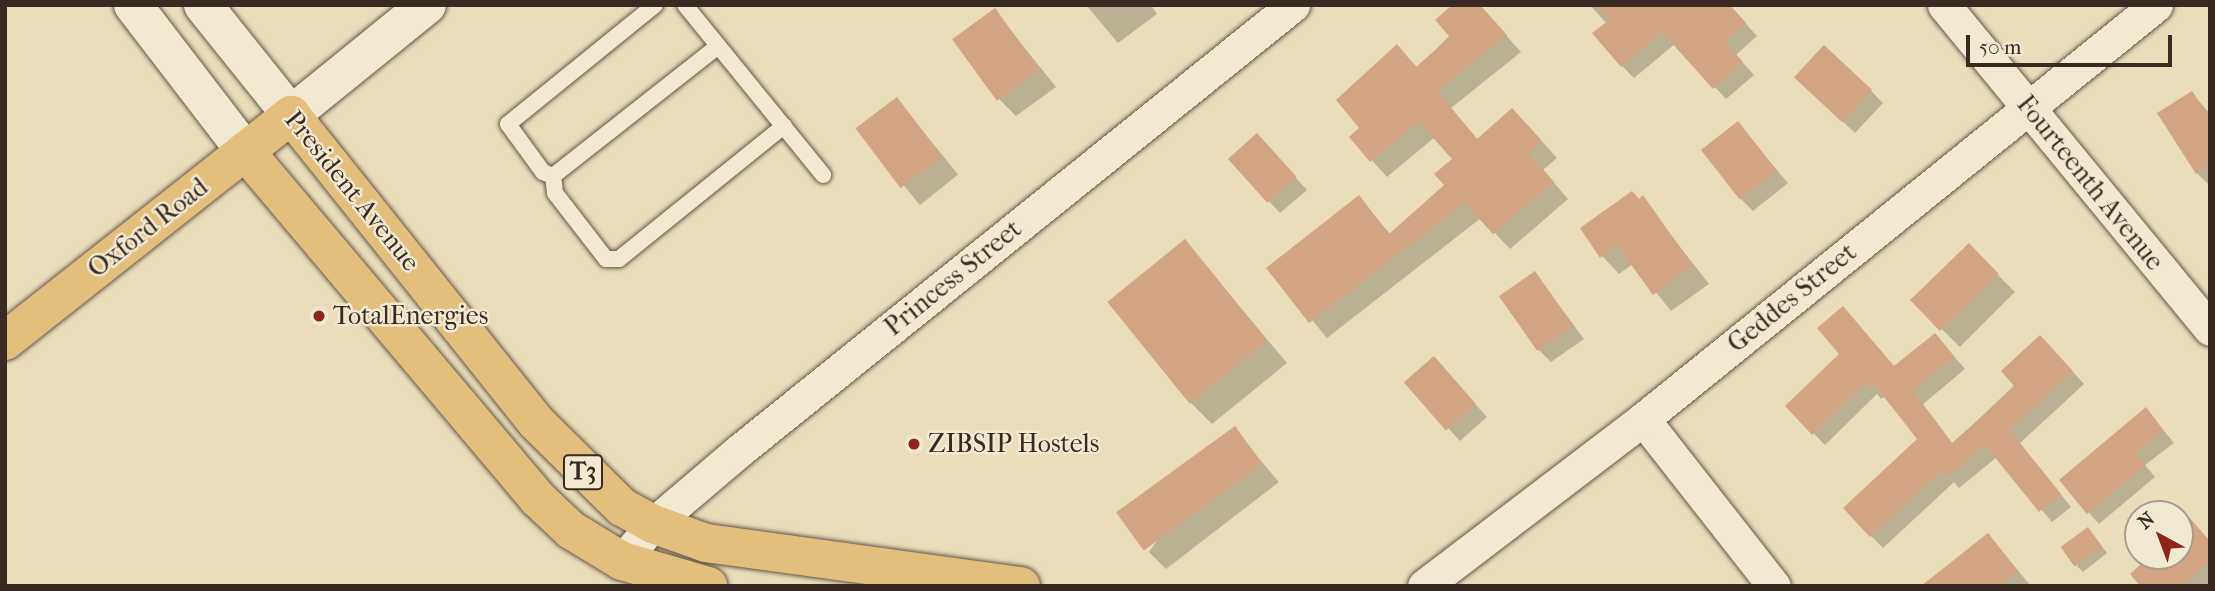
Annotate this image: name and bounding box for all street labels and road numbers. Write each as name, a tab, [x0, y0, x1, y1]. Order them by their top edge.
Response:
street label: Fourteenth Avenue	[2010, 89, 2170, 277]
street label: President Avenue	[278, 105, 426, 277]
street label: Oxford Road	[82, 171, 214, 285]
street label: Princess Street	[878, 213, 1028, 343]
street label: Geddes Street	[1721, 237, 1863, 359]
road number: T3	[562, 452, 604, 492]

